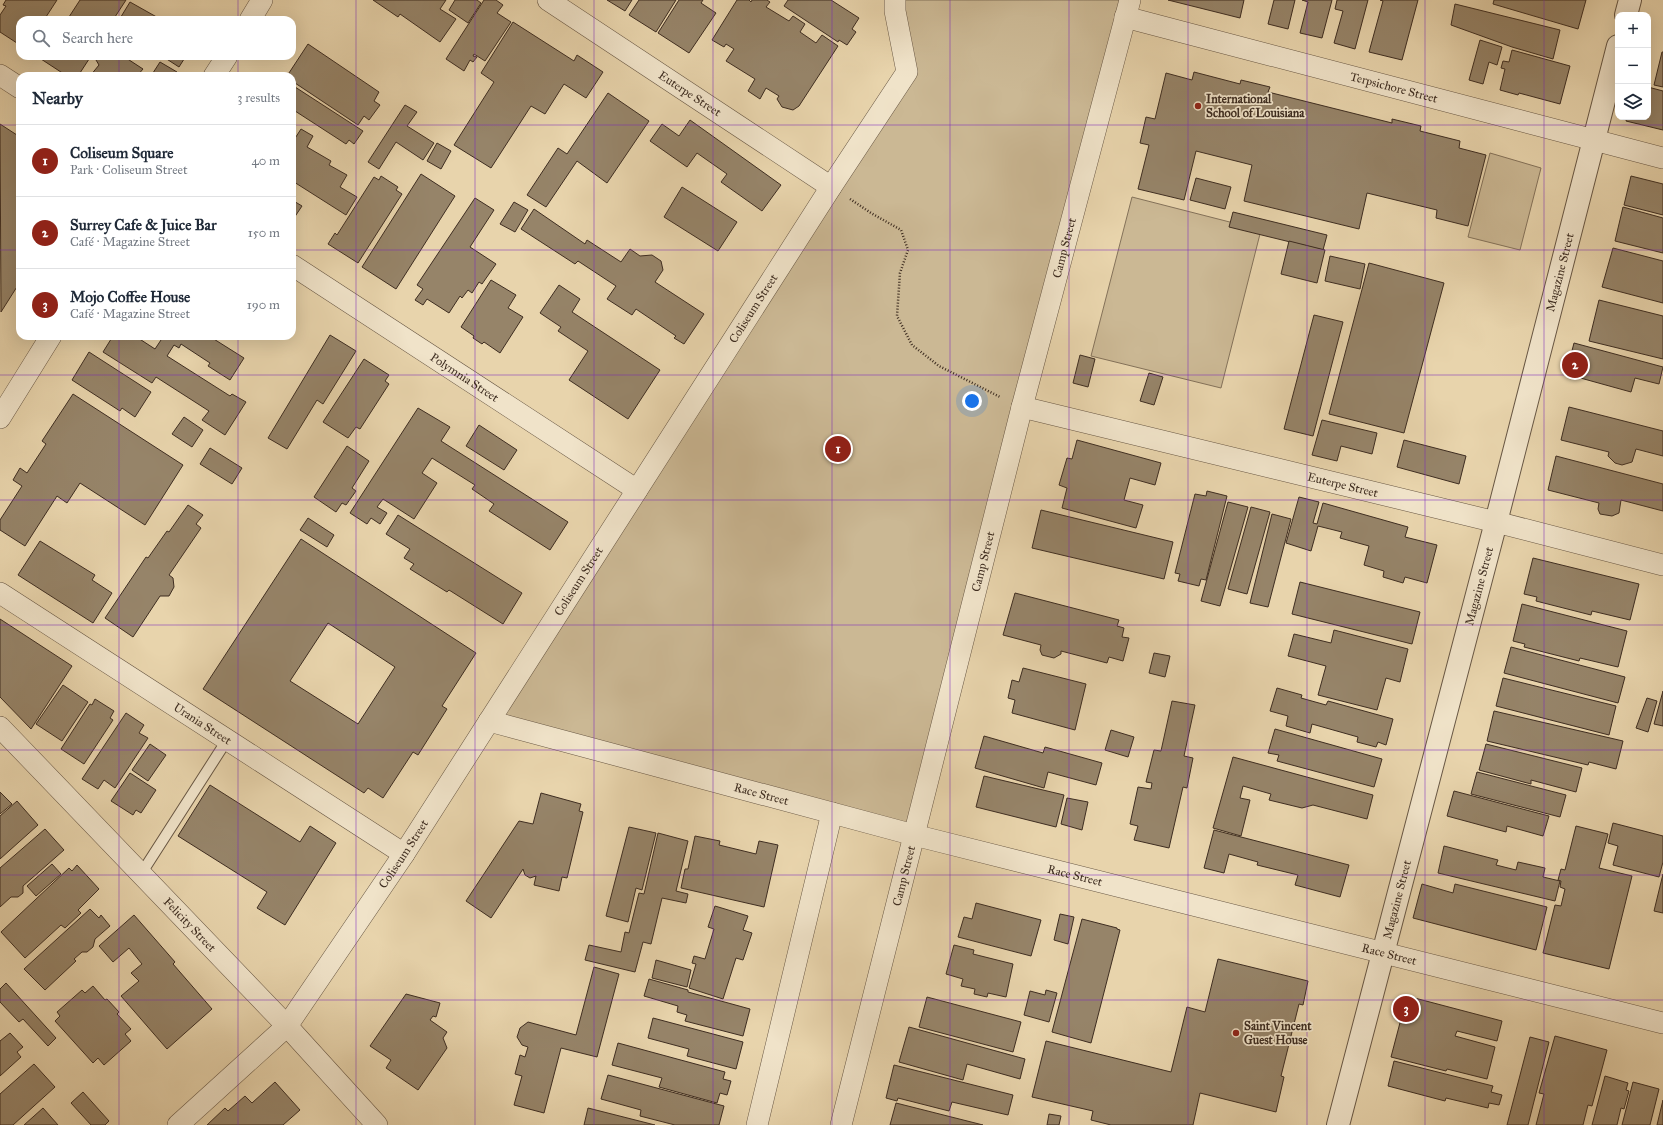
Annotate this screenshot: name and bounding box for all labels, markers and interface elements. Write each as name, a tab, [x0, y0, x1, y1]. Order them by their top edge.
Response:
map controls	[1615, 12, 1651, 120]
button: +	[1615, 12, 1651, 48]
search box	[16, 16, 296, 60]
icon: search	[30, 27, 52, 49]
text: Search here	[62, 29, 133, 47]
button: −	[1615, 48, 1651, 84]
street label: Euterpe Street	[656, 68, 724, 120]
street label: Terpsichore Street	[1349, 69, 1440, 106]
button: layers	[1615, 84, 1651, 120]
text: Nearby	[32, 88, 83, 109]
text: 3 results	[237, 90, 280, 106]
place label: International School of Louisiana	[1206, 92, 1305, 120]
marker: International School of Louisiana	[1193, 101, 1203, 111]
text: Coliseum Square	[70, 144, 173, 162]
text: 1	[42, 153, 48, 169]
text: 40 m	[251, 153, 280, 169]
text: Park · Coliseum Street	[70, 162, 188, 178]
text: Surrey Cafe & Juice Bar	[70, 216, 217, 234]
street label: Camp Street	[1050, 216, 1079, 280]
text: 2	[42, 225, 48, 241]
text: 150 m	[248, 225, 280, 241]
street label: Magazine Street	[1543, 231, 1577, 313]
text: Café · Magazine Street	[70, 234, 190, 250]
street label: Coliseum Street	[726, 271, 781, 346]
text: Mojo Coffee House	[70, 288, 190, 306]
text: 3	[42, 297, 48, 313]
text: 190 m	[247, 297, 280, 313]
text: Café · Magazine Street	[70, 306, 190, 322]
street label: Polymnia Street	[428, 350, 502, 405]
pin: 2	[1562, 350, 1588, 380]
your location	[962, 391, 982, 411]
pin: 1	[825, 434, 851, 464]
street label: Euterpe Street	[1306, 469, 1380, 500]
street label: Camp Street	[969, 529, 998, 593]
street label: Coliseum Street	[551, 544, 606, 618]
street label: Magazine Street	[1462, 545, 1496, 627]
street label: Urania Street	[171, 700, 235, 748]
street label: Race Street	[732, 780, 791, 808]
street label: Coliseum Street	[376, 816, 432, 891]
street label: Camp Street	[889, 843, 918, 907]
street label: Magazine Street	[1380, 858, 1414, 941]
street label: Race Street	[1046, 862, 1105, 889]
street label: Felicity Street	[161, 895, 219, 955]
street label: Race Street	[1360, 941, 1419, 968]
pin: 3	[1393, 994, 1419, 1024]
place label: Saint Vincent Guest House	[1244, 1019, 1312, 1047]
marker: Saint Vincent Guest House	[1231, 1028, 1241, 1038]

